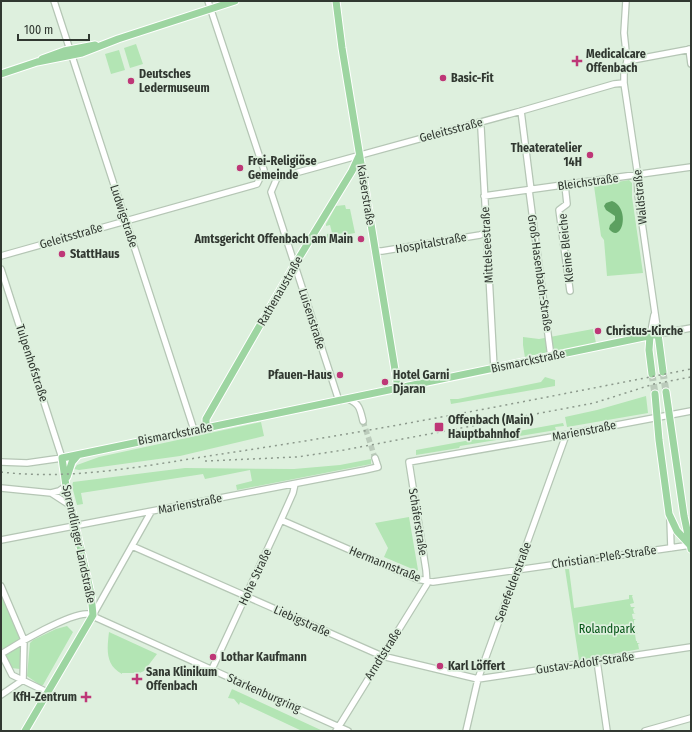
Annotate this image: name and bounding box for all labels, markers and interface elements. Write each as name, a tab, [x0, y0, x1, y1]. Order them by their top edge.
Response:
scale bar	[18, 16, 89, 42]
text: 100 m	[24, 23, 53, 37]
place label: Medicalcare Offenbach	[586, 47, 646, 75]
marker: Medicalcare Offenbach	[571, 55, 583, 67]
place label: Deutsches Ledermuseum	[139, 67, 210, 95]
place label: Basic-Fit	[451, 71, 494, 85]
marker: Basic-Fit	[438, 73, 448, 83]
marker: Deutsches Ledermuseum	[126, 76, 136, 86]
street label: Geleitsstraße	[418, 115, 484, 145]
place label: Theateratelier 14H	[511, 141, 583, 169]
marker: Theateratelier 14H	[585, 150, 595, 160]
place label: Frei-Religiöse Gemeinde	[248, 154, 316, 182]
marker: Frei-Religiöse Gemeinde	[235, 163, 245, 173]
street label: Kaiserstraße	[354, 164, 378, 226]
street label: Waldstraße	[630, 169, 650, 225]
street label: Bleichstraße	[557, 171, 619, 193]
street label: Ludwigstraße	[107, 183, 141, 249]
street label: Mittelseestraße	[478, 206, 496, 284]
street label: Kleine Bleiche	[555, 213, 577, 283]
street label: Groß-Hasenbach-Straße	[525, 214, 555, 332]
street label: Geleitsstraße	[38, 220, 104, 252]
street label: Hospitalstraße	[394, 230, 468, 256]
place label: Amtsgericht Offenbach am Main	[194, 232, 353, 246]
marker: Amtsgericht Offenbach am Main	[356, 234, 366, 244]
place label: StattHaus	[70, 247, 120, 261]
marker: StattHaus	[57, 249, 67, 259]
street label: Rathenaustraße	[254, 254, 306, 328]
street label: Luisenstraße	[296, 287, 328, 351]
street label: Tulpenhofstraße	[13, 323, 51, 404]
place label: Christus-Kirche	[606, 324, 683, 338]
marker: Christus-Kirche	[593, 326, 603, 336]
street label: Bismarckstraße	[490, 346, 566, 376]
place label: Pfauen-Haus	[268, 368, 333, 382]
place label: Hotel Garni Djaran	[393, 368, 449, 396]
marker: Pfauen-Haus	[335, 370, 345, 380]
marker: Hotel Garni Djaran	[380, 377, 390, 387]
place label: Offenbach (Main) Hauptbahnhof	[448, 413, 534, 441]
street label: Marienstraße	[551, 418, 617, 444]
street label: Bismarckstraße	[137, 420, 213, 448]
marker: Offenbach (Main) Hauptbahnhof	[433, 421, 445, 433]
street label: Sprendlinger Landstraße	[60, 483, 98, 605]
street label: Schäferstraße	[406, 487, 430, 557]
street label: Marienstraße	[157, 491, 223, 517]
street label: Senefelderstraße	[492, 540, 534, 624]
street label: Hermannstraße	[347, 543, 423, 585]
street label: Christian-Pleß-Straße	[551, 543, 657, 571]
street label: Hohe Straße	[236, 547, 274, 607]
street label: Liebigstraße	[272, 602, 332, 640]
park label: Rolandpark	[579, 622, 636, 636]
street label: Arndtstraße	[362, 626, 404, 682]
street label: Gustav-Adolf-Straße	[535, 649, 635, 677]
place label: Lothar Kaufmann	[221, 650, 307, 664]
marker: Lothar Kaufmann	[208, 652, 218, 662]
place label: Karl Löffert	[448, 659, 506, 673]
marker: Karl Löffert	[435, 661, 445, 671]
place label: Sana Klinikum Offenbach	[146, 665, 217, 693]
street label: Starkenburgring	[225, 671, 303, 716]
marker: Sana Klinikum Offenbach	[131, 673, 143, 685]
place label: KfH-Zentrum	[13, 690, 77, 704]
marker: KfH-Zentrum	[80, 691, 92, 703]

